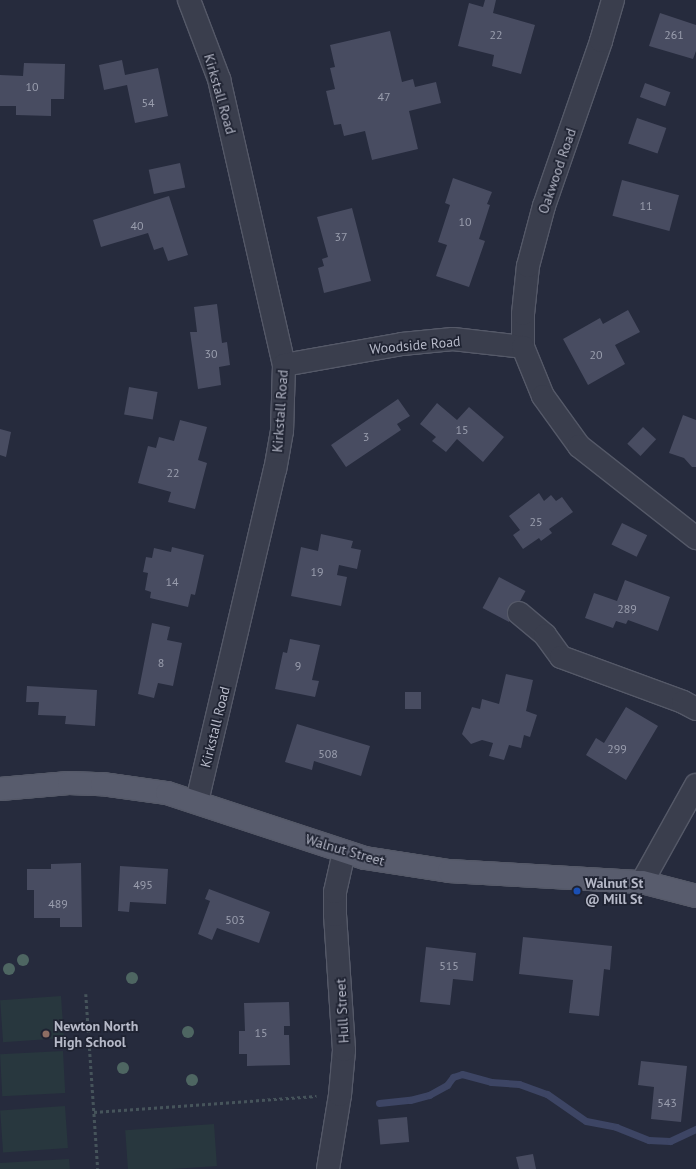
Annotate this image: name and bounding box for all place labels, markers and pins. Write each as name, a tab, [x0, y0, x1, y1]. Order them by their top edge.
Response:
place label: Walnut St @ Mill St	[585, 875, 643, 908]
marker: Walnut St @ Mill St	[572, 886, 582, 896]
place label: Newton North High School	[54, 1018, 138, 1050]
marker: Newton North High School	[41, 1029, 51, 1039]

